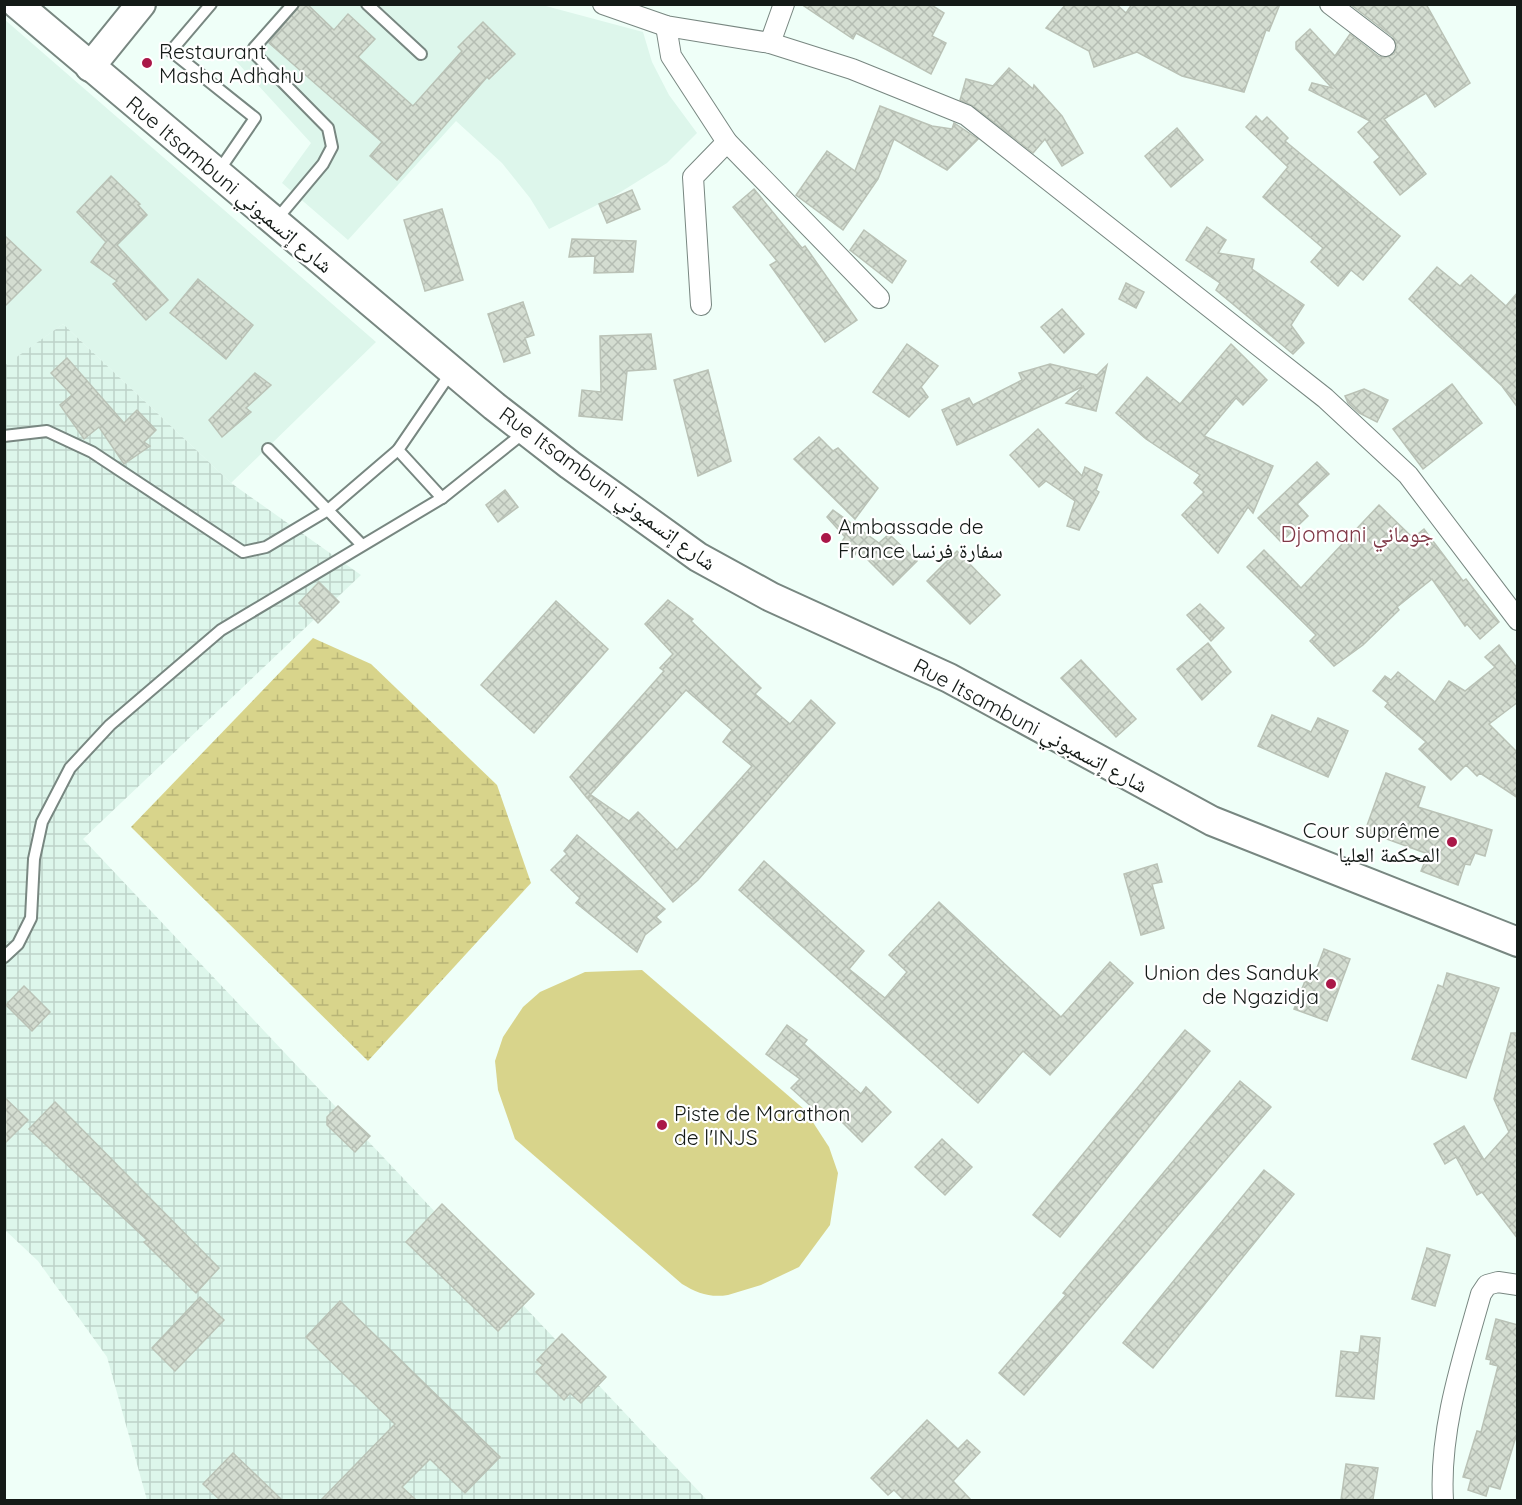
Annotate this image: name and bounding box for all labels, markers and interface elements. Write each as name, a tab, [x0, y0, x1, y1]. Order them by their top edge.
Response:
place label: Restaurant Masha Adhahu	[159, 38, 304, 88]
marker: Restaurant Masha Adhahu	[140, 56, 154, 70]
street label: Rue Itsambuni شارع إتسمبوني	[119, 90, 339, 281]
street label: Rue Itsambuni شارع إتسمبوني	[492, 401, 722, 579]
place label: Ambassade de France سفارة فرنسا	[838, 513, 1003, 563]
district label: Djomani جوماني	[1281, 520, 1433, 552]
marker: Ambassade de France سفارة فرنسا	[819, 531, 833, 545]
street label: Rue Itsambuni شارع إتسمبوني	[907, 652, 1153, 802]
place label: Cour suprême المحكمة العليا	[1303, 817, 1440, 867]
marker: Cour suprême المحكمة العليا	[1445, 835, 1459, 849]
place label: Union des Sanduk de Ngazidja	[1144, 959, 1319, 1009]
marker: Union des Sanduk de Ngazidja	[1324, 977, 1338, 991]
place label: Piste de Marathon de l'INJS	[674, 1100, 850, 1150]
marker: Piste de Marathon de l'INJS	[655, 1118, 669, 1132]

